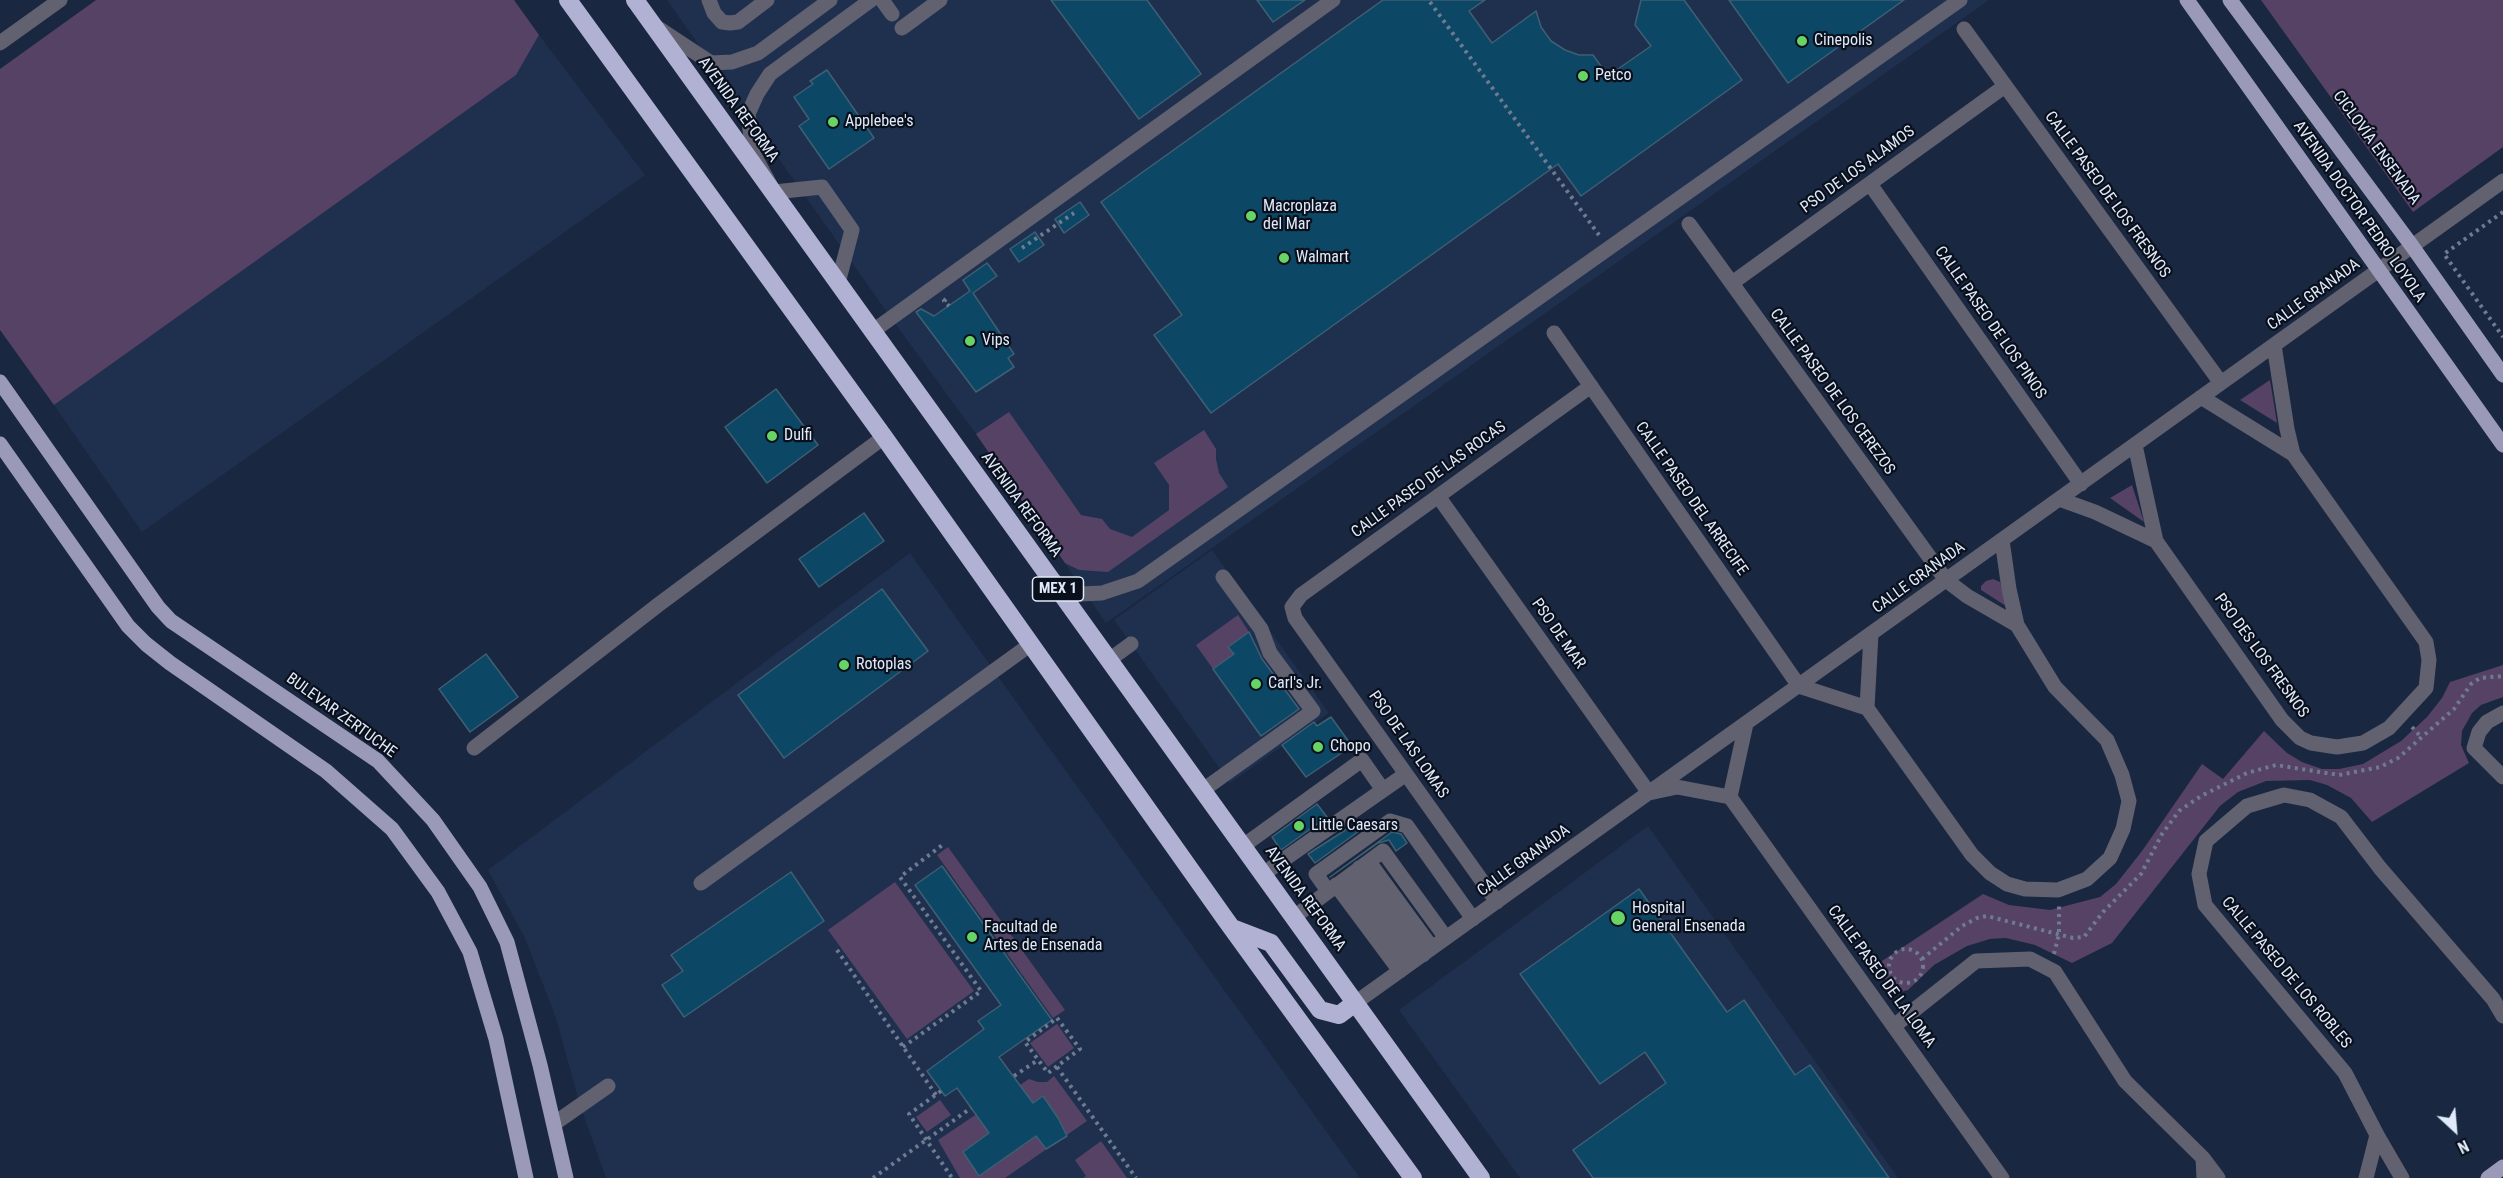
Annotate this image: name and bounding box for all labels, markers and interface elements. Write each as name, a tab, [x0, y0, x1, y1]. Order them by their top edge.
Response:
place label: Cinepolis	[1814, 31, 1873, 51]
marker: Cinepolis	[1795, 34, 1809, 48]
street label: AVENIDA REFORMA	[694, 54, 782, 166]
place label: Petco	[1595, 66, 1631, 86]
marker: Petco	[1576, 69, 1590, 83]
street label: CICLOVÍA ENSENADA	[2328, 87, 2424, 209]
street label: CALLE PASEO DE LOS FRESNOS	[2040, 108, 2174, 282]
place label: Applebee's	[845, 112, 913, 132]
marker: Applebee's	[826, 115, 840, 129]
street label: AVENIDA DOCTOR PEDRO LOYOLA	[2289, 117, 2429, 307]
street label: PSO DE LOS ALAMOS	[1797, 122, 1919, 218]
place label: Macroplaza del Mar	[1263, 197, 1337, 235]
marker: Macroplaza del Mar	[1244, 209, 1258, 223]
street label: CALLE PASEO DE LOS PINOS	[1930, 243, 2050, 403]
place label: Walmart	[1296, 248, 1349, 268]
marker: Walmart	[1277, 251, 1291, 265]
street label: CALLE GRANADA	[2264, 255, 2364, 335]
street label: CALLE PASEO DE LOS CEREZOS	[1765, 305, 1899, 479]
place label: Vips	[982, 331, 1010, 351]
marker: Vips	[963, 334, 977, 348]
street label: CALLE PASEO DE LAS ROCAS	[1348, 418, 1510, 542]
street label: CALLE PASEO DEL ARRECIFE	[1631, 419, 1751, 579]
place label: Dulfi	[784, 426, 812, 446]
marker: Dulfi	[765, 429, 779, 443]
street label: AVENIDA REFORMA	[977, 449, 1065, 561]
street label: CALLE GRANADA	[1869, 538, 1969, 618]
road number: MEX 1	[1032, 577, 1084, 601]
street label: PSO DES LOS FRESNOS	[2210, 590, 2312, 722]
street label: PSO DE MAR	[1527, 595, 1589, 673]
place label: Rotoplas	[856, 655, 912, 675]
marker: Rotoplas	[837, 658, 851, 672]
street label: BULEVAR ZERTUCHE	[282, 670, 400, 762]
place label: Carl's Jr.	[1268, 674, 1322, 694]
marker: Carl's Jr.	[1249, 677, 1263, 691]
street label: PSO DE LAS LOMAS	[1364, 688, 1452, 802]
place label: Chopo	[1330, 737, 1371, 757]
marker: Chopo	[1311, 740, 1325, 754]
place label: Little Caesars	[1311, 816, 1398, 836]
marker: Little Caesars	[1292, 819, 1306, 833]
street label: CALLE GRANADA	[1474, 821, 1574, 901]
street label: AVENIDA REFORMA	[1261, 843, 1349, 955]
street label: CALLE PASEO DE LOS ROBLES	[2217, 893, 2355, 1053]
place label: Hospital General Ensenada	[1632, 899, 1745, 937]
street label: CALLE PASEO DE LA LOMA	[1823, 902, 1939, 1052]
marker: Hospital General Ensenada	[1609, 909, 1627, 927]
place label: Facultad de Artes de Ensenada	[984, 918, 1102, 956]
marker: Facultad de Artes de Ensenada	[965, 930, 979, 944]
north arrow	[2425, 1100, 2485, 1160]
text: N	[2455, 1136, 2472, 1157]

